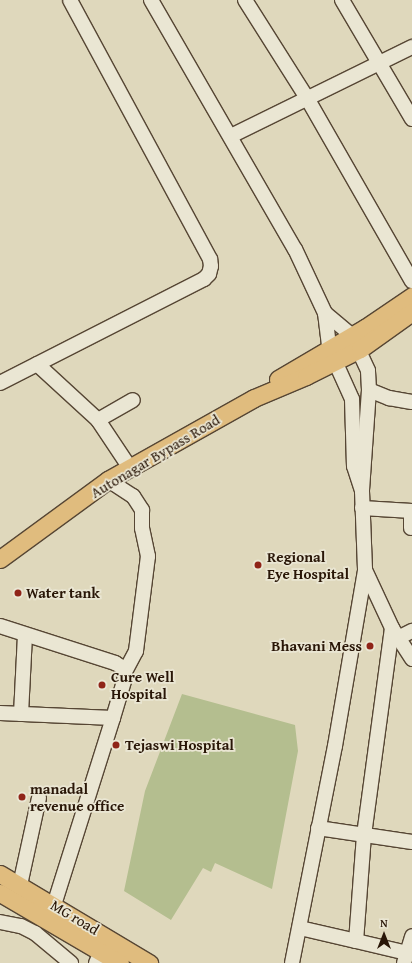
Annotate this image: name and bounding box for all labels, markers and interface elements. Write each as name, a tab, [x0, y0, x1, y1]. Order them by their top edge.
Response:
street label: Autonagar Bypass Road	[87, 410, 223, 502]
place label: Regional Eye Hospital	[267, 547, 349, 582]
marker: Regional Eye Hospital	[252, 559, 264, 571]
place label: Water tank	[26, 584, 100, 602]
marker: Water tank	[13, 588, 23, 598]
place label: Bhavani Mess	[271, 637, 362, 655]
marker: Bhavani Mess	[365, 641, 375, 651]
place label: Cure Well Hospital	[111, 667, 174, 702]
marker: Cure Well Hospital	[96, 679, 108, 691]
place label: Tejaswi Hospital	[125, 736, 234, 754]
marker: Tejaswi Hospital	[110, 739, 122, 751]
place label: manadal revenue office	[30, 779, 124, 814]
marker: manadal revenue office	[17, 792, 27, 802]
street label: MG road	[48, 896, 102, 938]
north arrow	[364, 915, 404, 955]
text: N	[380, 915, 388, 931]

